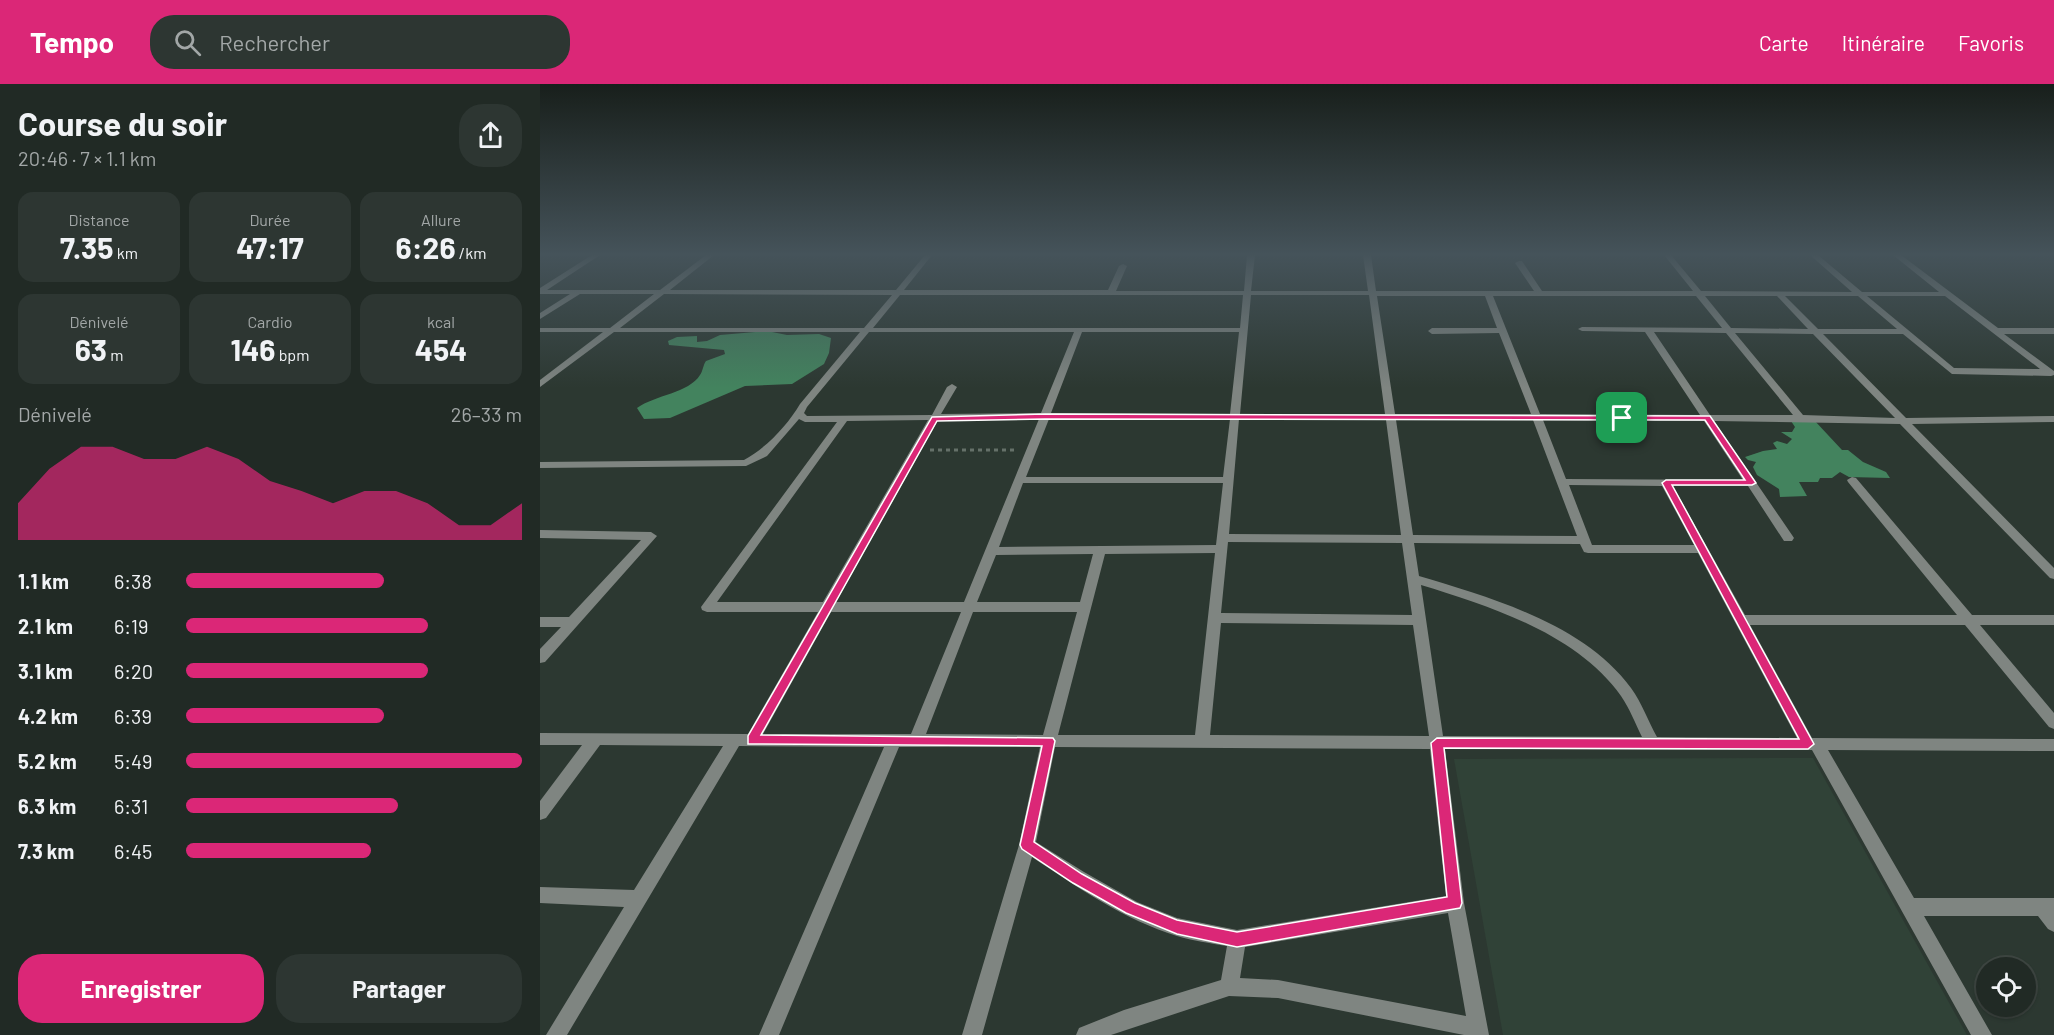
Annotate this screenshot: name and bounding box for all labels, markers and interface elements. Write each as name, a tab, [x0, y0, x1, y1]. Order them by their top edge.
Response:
search box	[150, 15, 570, 69]
text: Tempo	[30, 25, 114, 59]
icon: search	[171, 26, 204, 59]
text: Rechercher	[219, 29, 330, 55]
text: Carte	[1759, 30, 1809, 55]
text: Itinéraire	[1842, 30, 1925, 55]
text: Favoris	[1958, 30, 2024, 55]
text: Course du soir	[18, 103, 227, 143]
button: share	[459, 104, 522, 167]
text: 20:46 · 7 × 1.1 km	[18, 146, 156, 170]
text: Distance	[69, 210, 129, 229]
text: Durée	[249, 210, 291, 229]
text: Allure	[421, 210, 461, 229]
text: 7.35	[60, 229, 113, 265]
text: 47:17	[236, 229, 304, 265]
text: 6:26	[396, 229, 456, 265]
text: km	[113, 243, 138, 262]
text: /km	[456, 243, 486, 262]
text: Dénivelé	[69, 312, 129, 331]
text: Cardio	[247, 312, 293, 331]
text: kcal	[427, 312, 455, 331]
text: 63	[75, 331, 107, 367]
text: 146	[231, 331, 275, 367]
text: 454	[415, 331, 467, 367]
text: m	[107, 345, 123, 364]
text: bpm	[275, 345, 309, 364]
pin	[1596, 392, 1647, 443]
icon: arrive	[1605, 401, 1638, 434]
text: Dénivelé	[18, 402, 92, 426]
text: 26–33 m	[451, 402, 522, 426]
text: 1.1 km	[18, 569, 69, 593]
text: 6:38	[114, 569, 152, 593]
text: 2.1 km	[18, 614, 73, 638]
text: 6:19	[114, 614, 149, 638]
text: 3.1 km	[18, 659, 73, 683]
text: 6:20	[114, 659, 153, 683]
text: 4.2 km	[18, 704, 78, 728]
text: 6:39	[114, 704, 152, 728]
text: 5.2 km	[18, 749, 77, 773]
text: 5:49	[114, 749, 153, 773]
text: 6.3 km	[18, 794, 76, 818]
text: 6:31	[114, 794, 148, 818]
text: 7.3 km	[18, 839, 74, 863]
text: 6:45	[114, 839, 152, 863]
button: Enregistrer	[18, 954, 264, 1023]
button: Partager	[276, 954, 522, 1023]
map controls	[1976, 957, 2036, 1017]
button: locate	[1976, 957, 2036, 1017]

